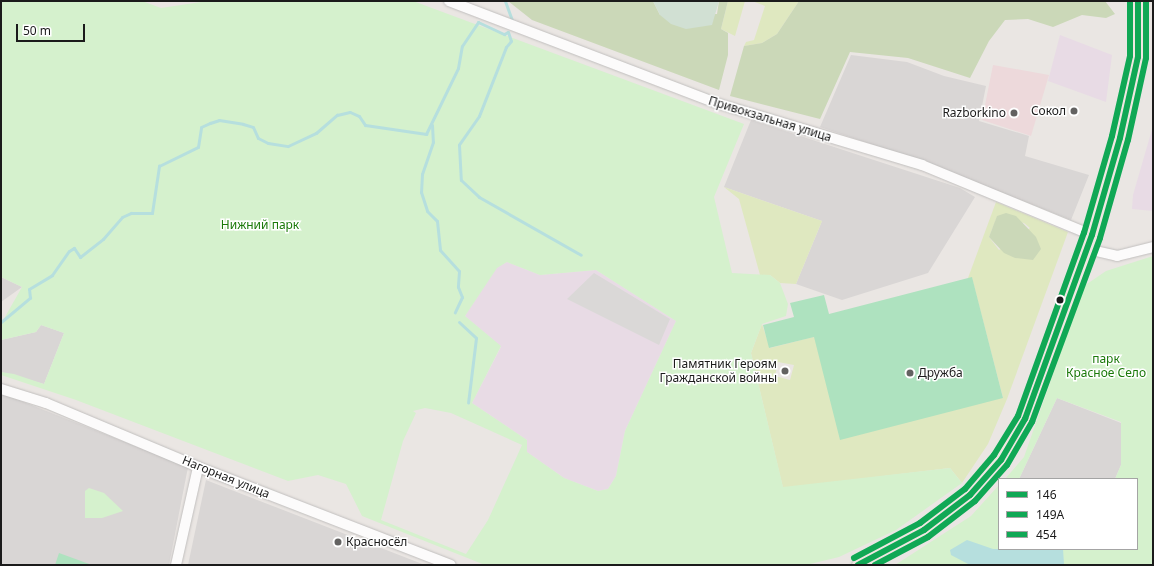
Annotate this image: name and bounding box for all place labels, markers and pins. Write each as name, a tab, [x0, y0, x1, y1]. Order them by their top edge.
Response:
place label: Сокол	[1031, 104, 1066, 118]
place label: Razborkino	[942, 106, 1006, 120]
marker: Сокол	[1069, 106, 1079, 116]
marker: Razborkino	[1009, 108, 1019, 118]
unlabelled marker	[1055, 295, 1065, 305]
place label: Памятник Героям Гражданской войны	[660, 357, 777, 385]
marker: Памятник Героям Гражданской войны	[780, 366, 790, 376]
place label: Дружба	[918, 366, 963, 380]
marker: Дружба	[905, 368, 915, 378]
place label: Красносёл	[346, 535, 407, 549]
marker: Красносёл	[333, 537, 343, 547]

